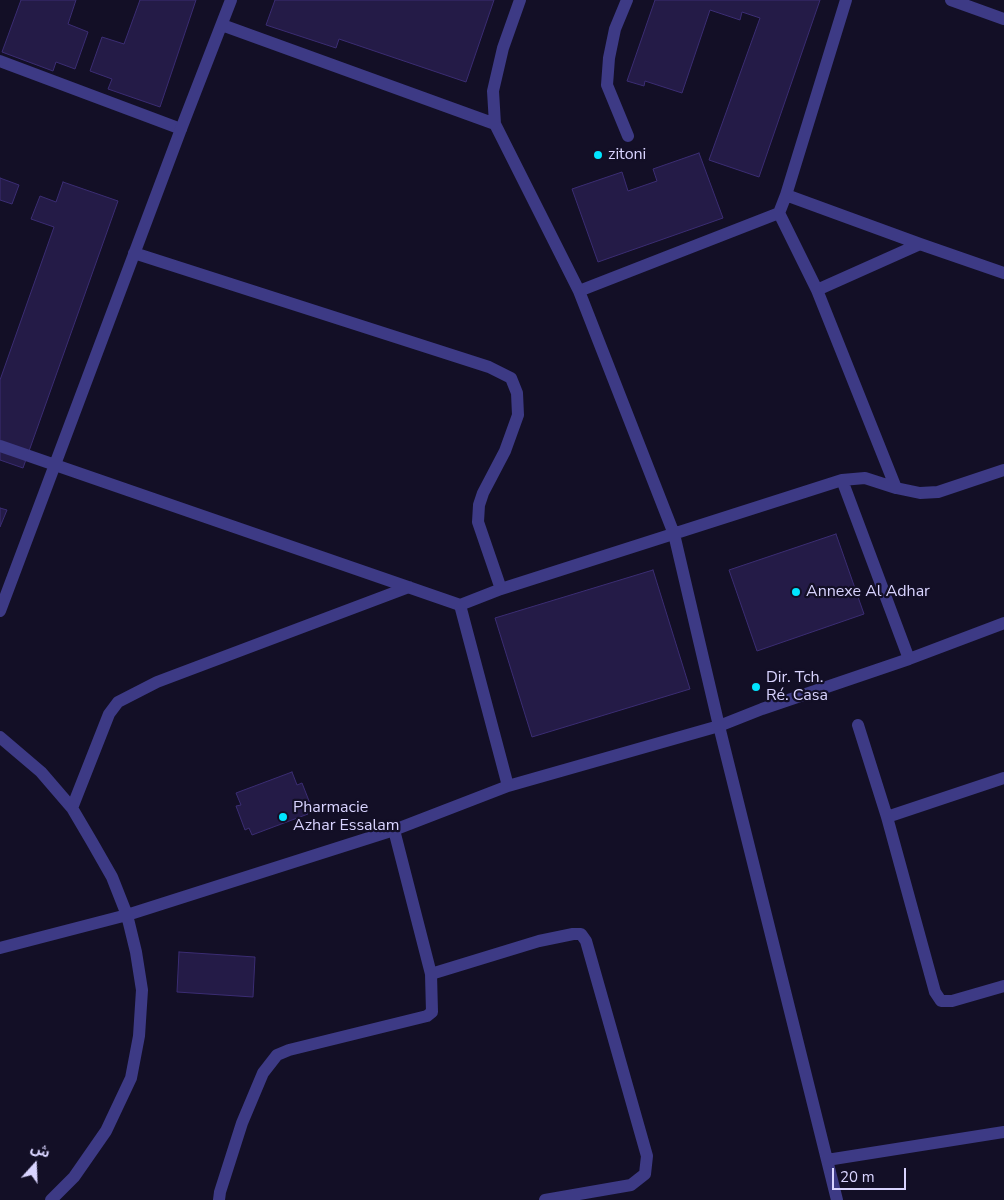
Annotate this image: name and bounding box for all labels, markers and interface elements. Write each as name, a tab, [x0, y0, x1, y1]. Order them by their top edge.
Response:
place label: zitoni	[608, 145, 646, 165]
marker: zitoni	[592, 149, 604, 161]
place label: Annexe Al Adhar	[806, 582, 930, 602]
marker: Annexe Al Adhar	[790, 586, 802, 598]
place label: Dir. Tch. Ré. Casa	[766, 668, 828, 706]
marker: Dir. Tch. Ré. Casa	[750, 681, 762, 693]
place label: Pharmacie Azhar Essalam	[293, 798, 399, 836]
marker: Pharmacie Azhar Essalam	[277, 811, 289, 823]
text: ش	[28, 1138, 53, 1163]
north arrow	[10, 1140, 60, 1190]
scale bar	[834, 1158, 908, 1190]
text: 20 m	[840, 1167, 875, 1187]

